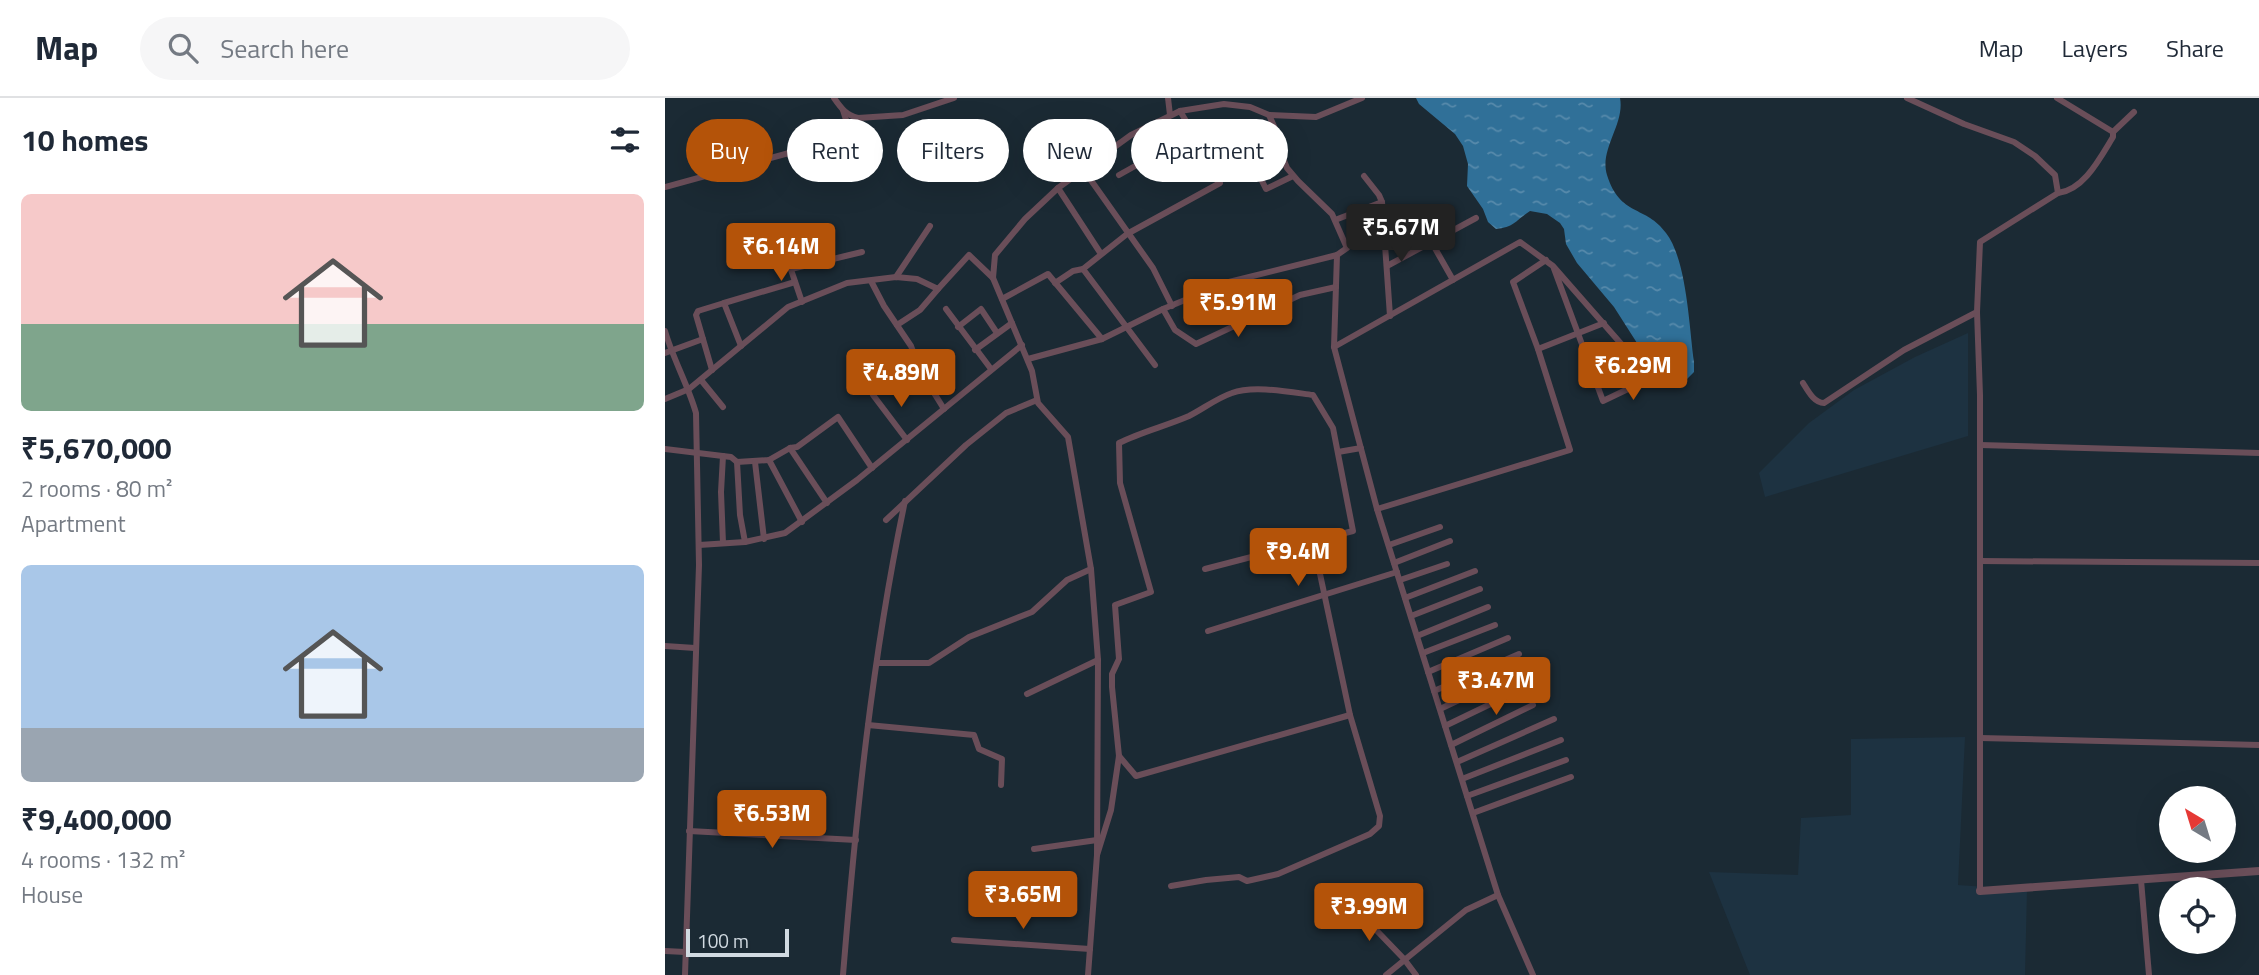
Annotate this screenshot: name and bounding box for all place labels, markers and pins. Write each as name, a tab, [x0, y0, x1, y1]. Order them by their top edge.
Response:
pin: ₹5.67M	[1344, 204, 1458, 264]
pin: ₹6.14M	[724, 223, 838, 283]
pin: ₹5.91M	[1181, 280, 1295, 339]
pin: ₹6.29M	[1576, 342, 1690, 402]
pin: ₹4.89M	[844, 350, 958, 409]
pin: ₹9.4M	[1249, 528, 1347, 588]
pin: ₹3.47M	[1439, 658, 1553, 717]
pin: ₹6.53M	[715, 790, 829, 850]
pin: ₹3.65M	[966, 872, 1080, 931]
pin: ₹3.99M	[1312, 884, 1426, 943]

